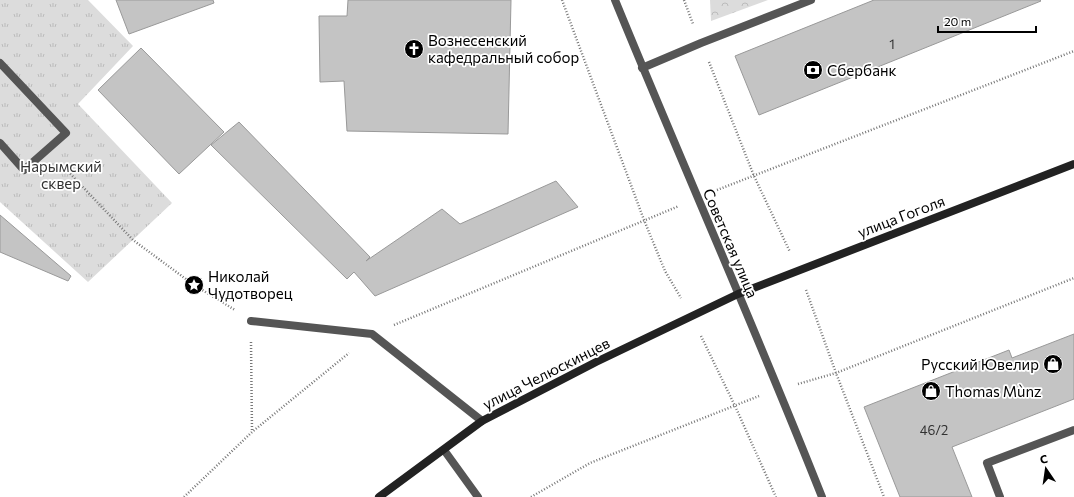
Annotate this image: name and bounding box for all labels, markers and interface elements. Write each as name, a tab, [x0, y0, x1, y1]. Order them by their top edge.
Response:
scale bar	[938, 8, 1036, 34]
text: 20 m	[944, 14, 971, 28]
place label: Вознесенский кафедральный собор	[428, 31, 579, 66]
house number: 1	[889, 36, 895, 52]
church icon: Вознесенский кафедральный собор	[403, 38, 425, 60]
bank icon: Сбербанк	[802, 59, 824, 81]
place label: Сбербанк	[827, 61, 897, 79]
park label: Нарымский сквер	[20, 157, 102, 192]
street label: Советская улица	[700, 186, 762, 300]
street label: улица Гоголя	[855, 191, 947, 241]
place label: Николай Чудотворец	[208, 267, 293, 302]
place icon: Николай Чудотворец	[183, 274, 205, 296]
street label: улица Челюскинцев	[480, 333, 613, 413]
shop icon: Русский Ювелир	[1042, 353, 1064, 375]
place label: Русский Ювелир	[921, 355, 1039, 373]
shop icon: Thomas Mùnz	[920, 380, 942, 402]
place label: Thomas Mùnz	[945, 382, 1042, 400]
house number: 46/2	[920, 422, 948, 438]
north arrow	[1026, 449, 1066, 489]
text: С	[1039, 451, 1049, 466]

